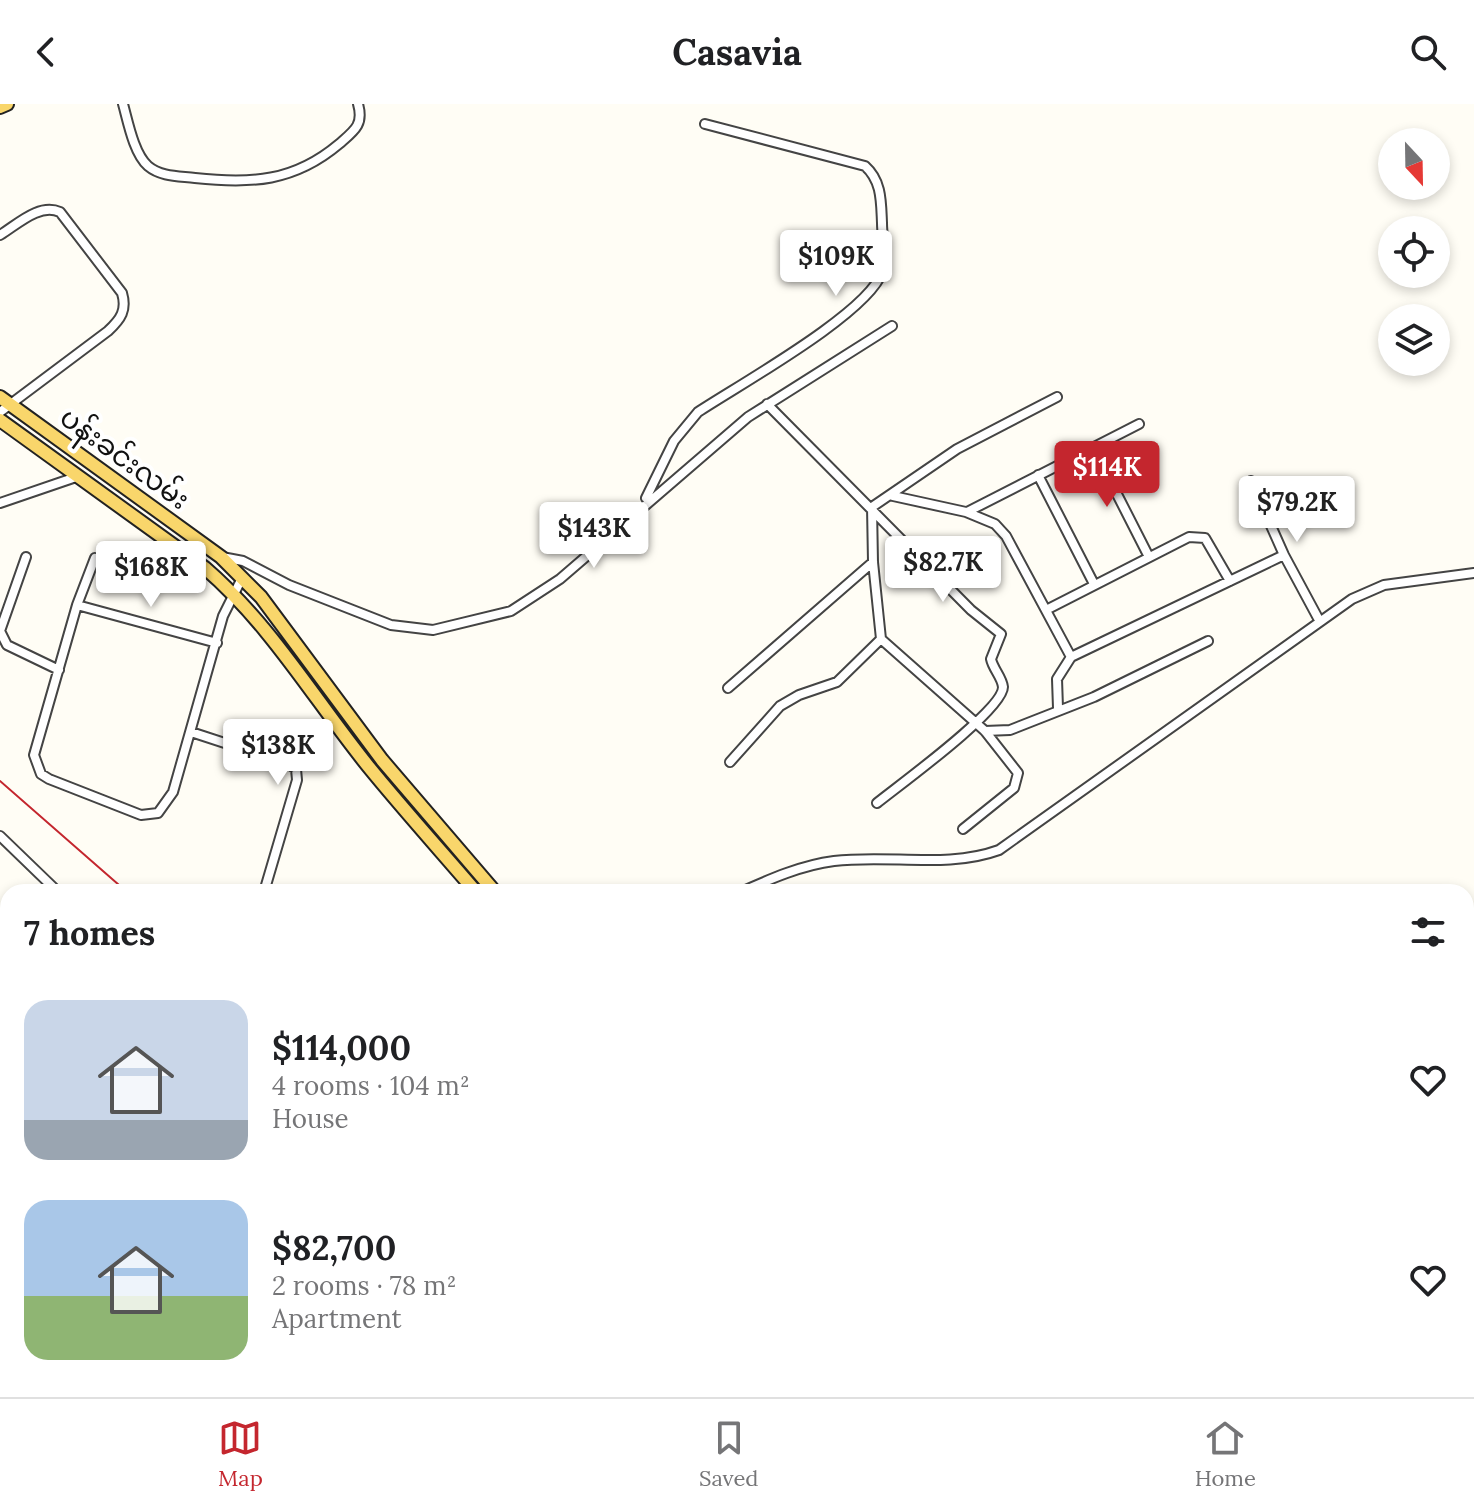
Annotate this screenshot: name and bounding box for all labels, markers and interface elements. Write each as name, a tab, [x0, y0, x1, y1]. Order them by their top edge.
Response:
text: Casavia	[672, 29, 802, 75]
icon: back	[24, 30, 68, 74]
icon: search	[1406, 30, 1450, 74]
north arrow	[1378, 128, 1450, 200]
map controls	[1378, 128, 1450, 376]
button: locate	[1378, 216, 1450, 288]
pin: $109K	[780, 230, 892, 298]
text: $109K	[798, 239, 874, 272]
button: layers	[1378, 304, 1450, 376]
street label: ပန်းခင်းလမ်း	[50, 399, 197, 521]
pin: $114K	[1051, 441, 1163, 509]
text: $114K	[1072, 450, 1142, 483]
pin: $79.2K	[1232, 476, 1362, 544]
text: $79.2K	[1257, 485, 1337, 518]
pin: $143K	[538, 502, 650, 570]
text: $143K	[557, 511, 631, 544]
pin: $82.7K	[878, 536, 1008, 604]
pin: $168K	[95, 541, 207, 609]
text: $82.7K	[903, 545, 983, 578]
text: $168K	[114, 550, 188, 583]
pin: $138K	[222, 719, 334, 787]
text: $138K	[241, 728, 315, 761]
icon: filters	[1406, 910, 1450, 954]
text: 7 homes	[24, 911, 155, 954]
text: $114,000	[272, 1026, 411, 1069]
icon: home	[88, 1032, 184, 1128]
icon: heart	[1406, 1058, 1450, 1102]
text: 4 rooms · 104 m²	[272, 1069, 470, 1102]
text: House	[272, 1102, 349, 1135]
text: $82,700	[272, 1226, 396, 1269]
icon: home	[88, 1232, 184, 1328]
icon: heart	[1406, 1258, 1450, 1302]
text: 2 rooms · 78 m²	[272, 1269, 456, 1302]
text: Apartment	[272, 1302, 402, 1335]
tab: Map	[218, 1416, 263, 1492]
tab: Saved	[699, 1416, 759, 1492]
tab: Home	[1195, 1416, 1256, 1492]

